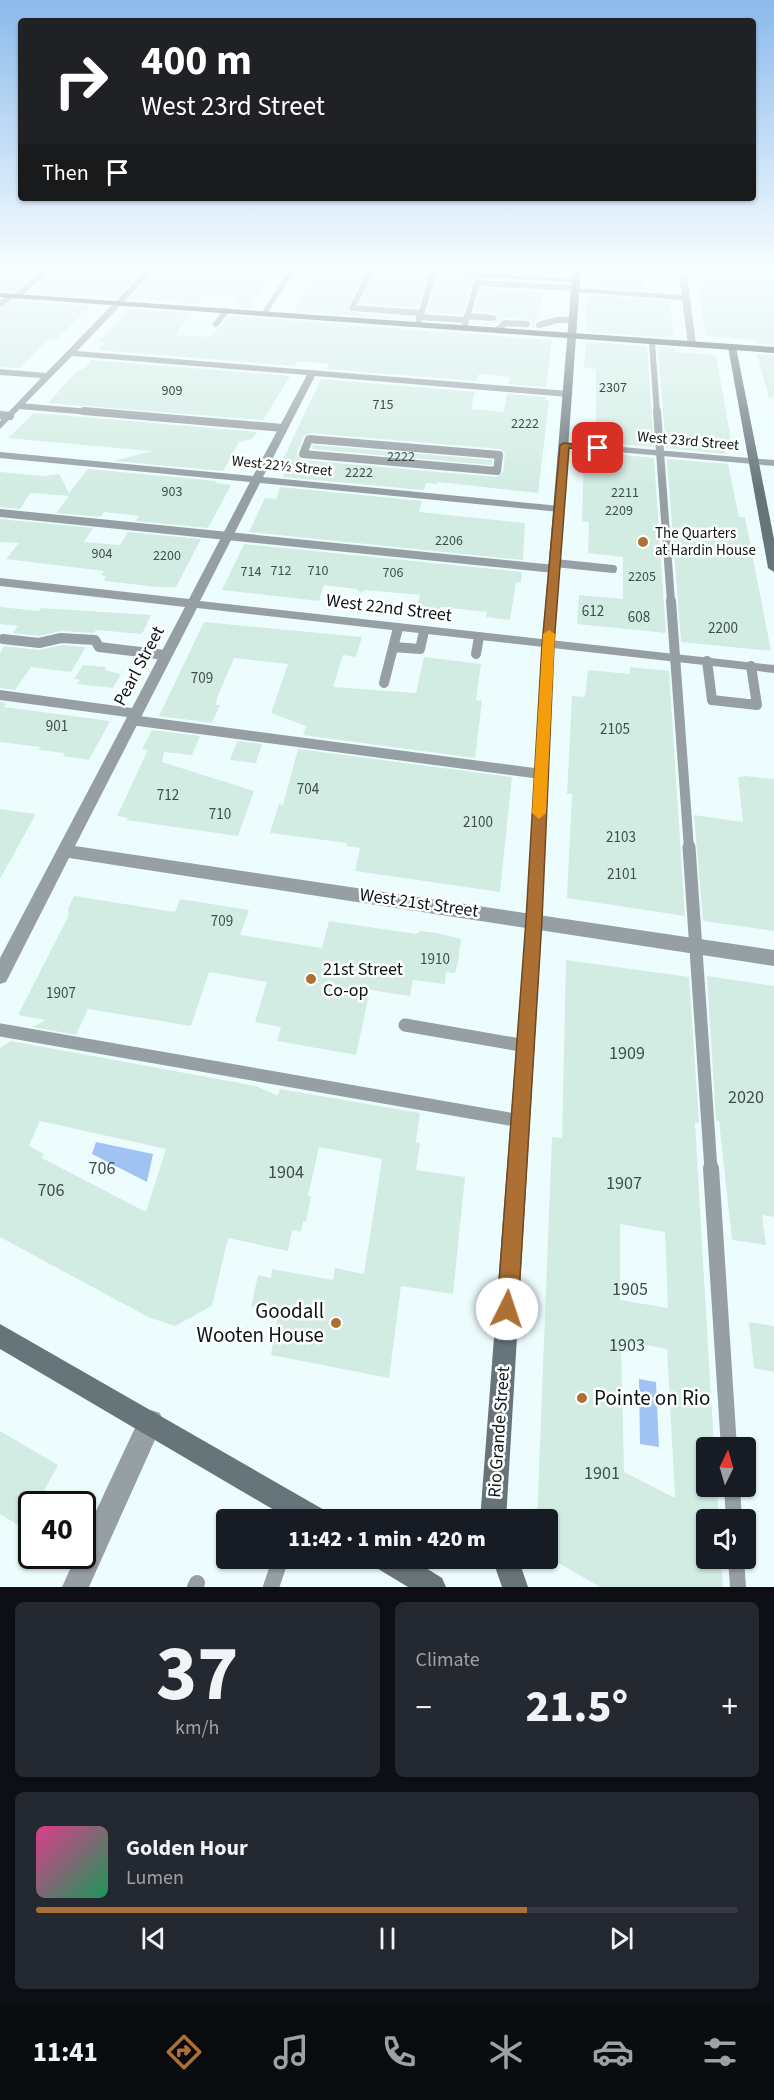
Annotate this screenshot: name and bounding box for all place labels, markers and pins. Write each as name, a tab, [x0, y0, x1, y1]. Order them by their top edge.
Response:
pin	[572, 422, 623, 473]
place label: The Quarters at Hardin House	[655, 523, 756, 561]
marker: The Quarters at Hardin House	[636, 535, 650, 549]
place label: 21st Street Co-op	[323, 957, 403, 1003]
marker: 21st Street Co-op	[304, 972, 318, 986]
place label: Goodall Wooten House	[196, 1296, 324, 1350]
marker: Goodall Wooten House	[329, 1316, 343, 1330]
place label: Pointe on Rio	[594, 1383, 710, 1413]
marker: Pointe on Rio	[575, 1391, 589, 1405]

